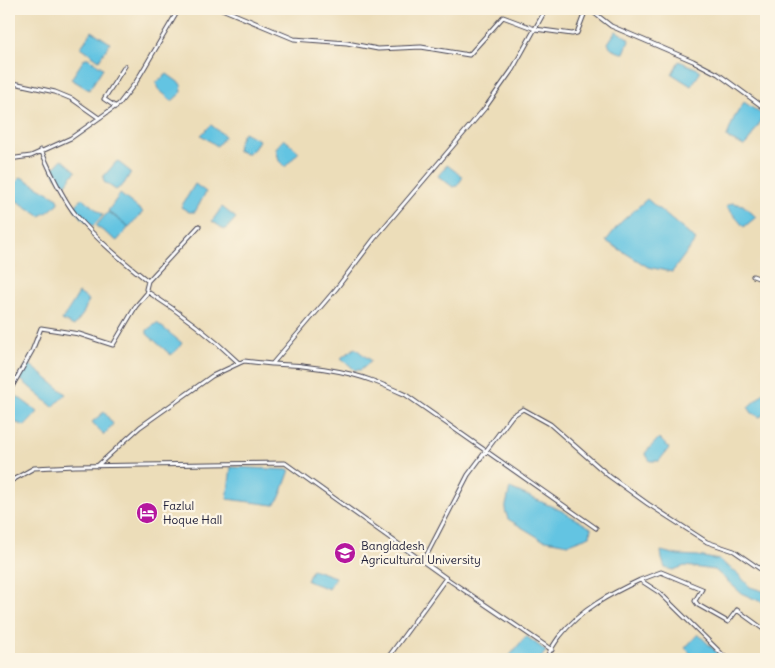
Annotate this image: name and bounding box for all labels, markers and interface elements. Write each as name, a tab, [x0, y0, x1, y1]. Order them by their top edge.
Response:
place label: Fazlul Hoque Hall	[163, 498, 222, 527]
hotel icon: Fazlul Hoque Hall	[135, 501, 159, 525]
place label: Bangladesh Agricultural University	[361, 538, 481, 567]
school or university icon: Bangladesh Agricultural University	[333, 541, 357, 565]

